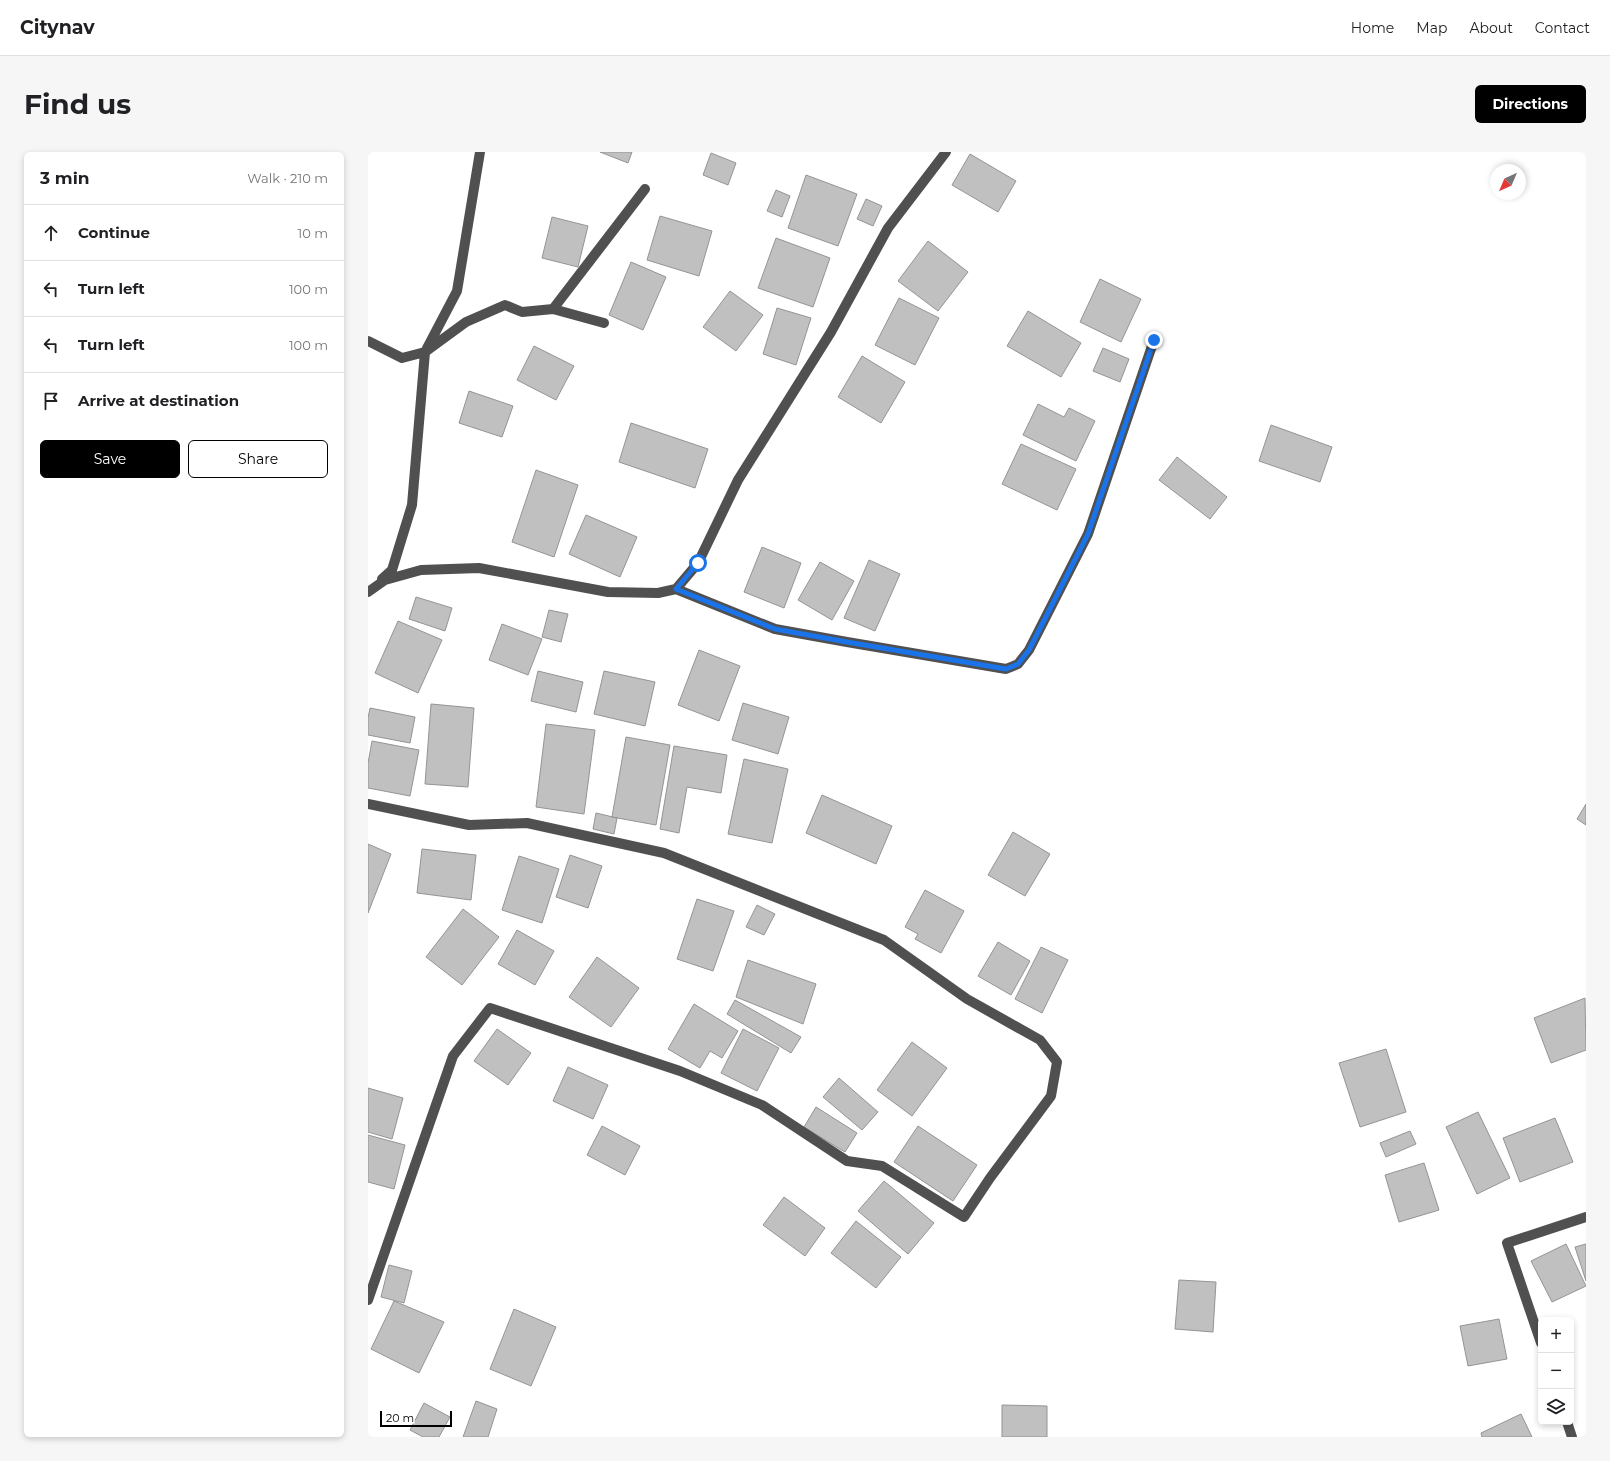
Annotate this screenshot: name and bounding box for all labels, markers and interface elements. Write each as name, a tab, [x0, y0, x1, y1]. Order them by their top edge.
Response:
text: Citynav	[20, 16, 95, 39]
text: Home	[1351, 19, 1394, 37]
text: Map	[1416, 19, 1447, 37]
text: About	[1469, 19, 1513, 37]
text: Contact	[1535, 19, 1590, 37]
button: Directions	[1475, 85, 1586, 123]
text: Find us	[24, 87, 131, 121]
north arrow	[1490, 164, 1526, 200]
text: 3 min	[40, 168, 90, 188]
text: Walk · 210 m	[247, 170, 328, 186]
icon: ahead	[40, 222, 62, 244]
text: Continue	[78, 223, 150, 242]
text: 10 m	[298, 225, 328, 241]
icon: left	[40, 278, 62, 300]
text: Turn left	[78, 279, 145, 298]
text: 100 m	[289, 281, 328, 297]
route end	[1145, 331, 1163, 349]
icon: left	[40, 334, 62, 356]
text: Turn left	[78, 335, 145, 354]
text: 100 m	[289, 337, 328, 353]
icon: arrive	[40, 390, 62, 412]
text: Arrive at destination	[78, 391, 239, 410]
button: Save	[40, 440, 180, 478]
button: Share	[188, 440, 328, 478]
route start	[689, 554, 707, 572]
map controls	[1538, 1317, 1574, 1425]
button: +	[1538, 1317, 1574, 1353]
button: −	[1538, 1353, 1574, 1389]
button: layers	[1538, 1389, 1574, 1425]
scale bar	[380, 1409, 452, 1428]
text: 20 m	[386, 1411, 414, 1425]

